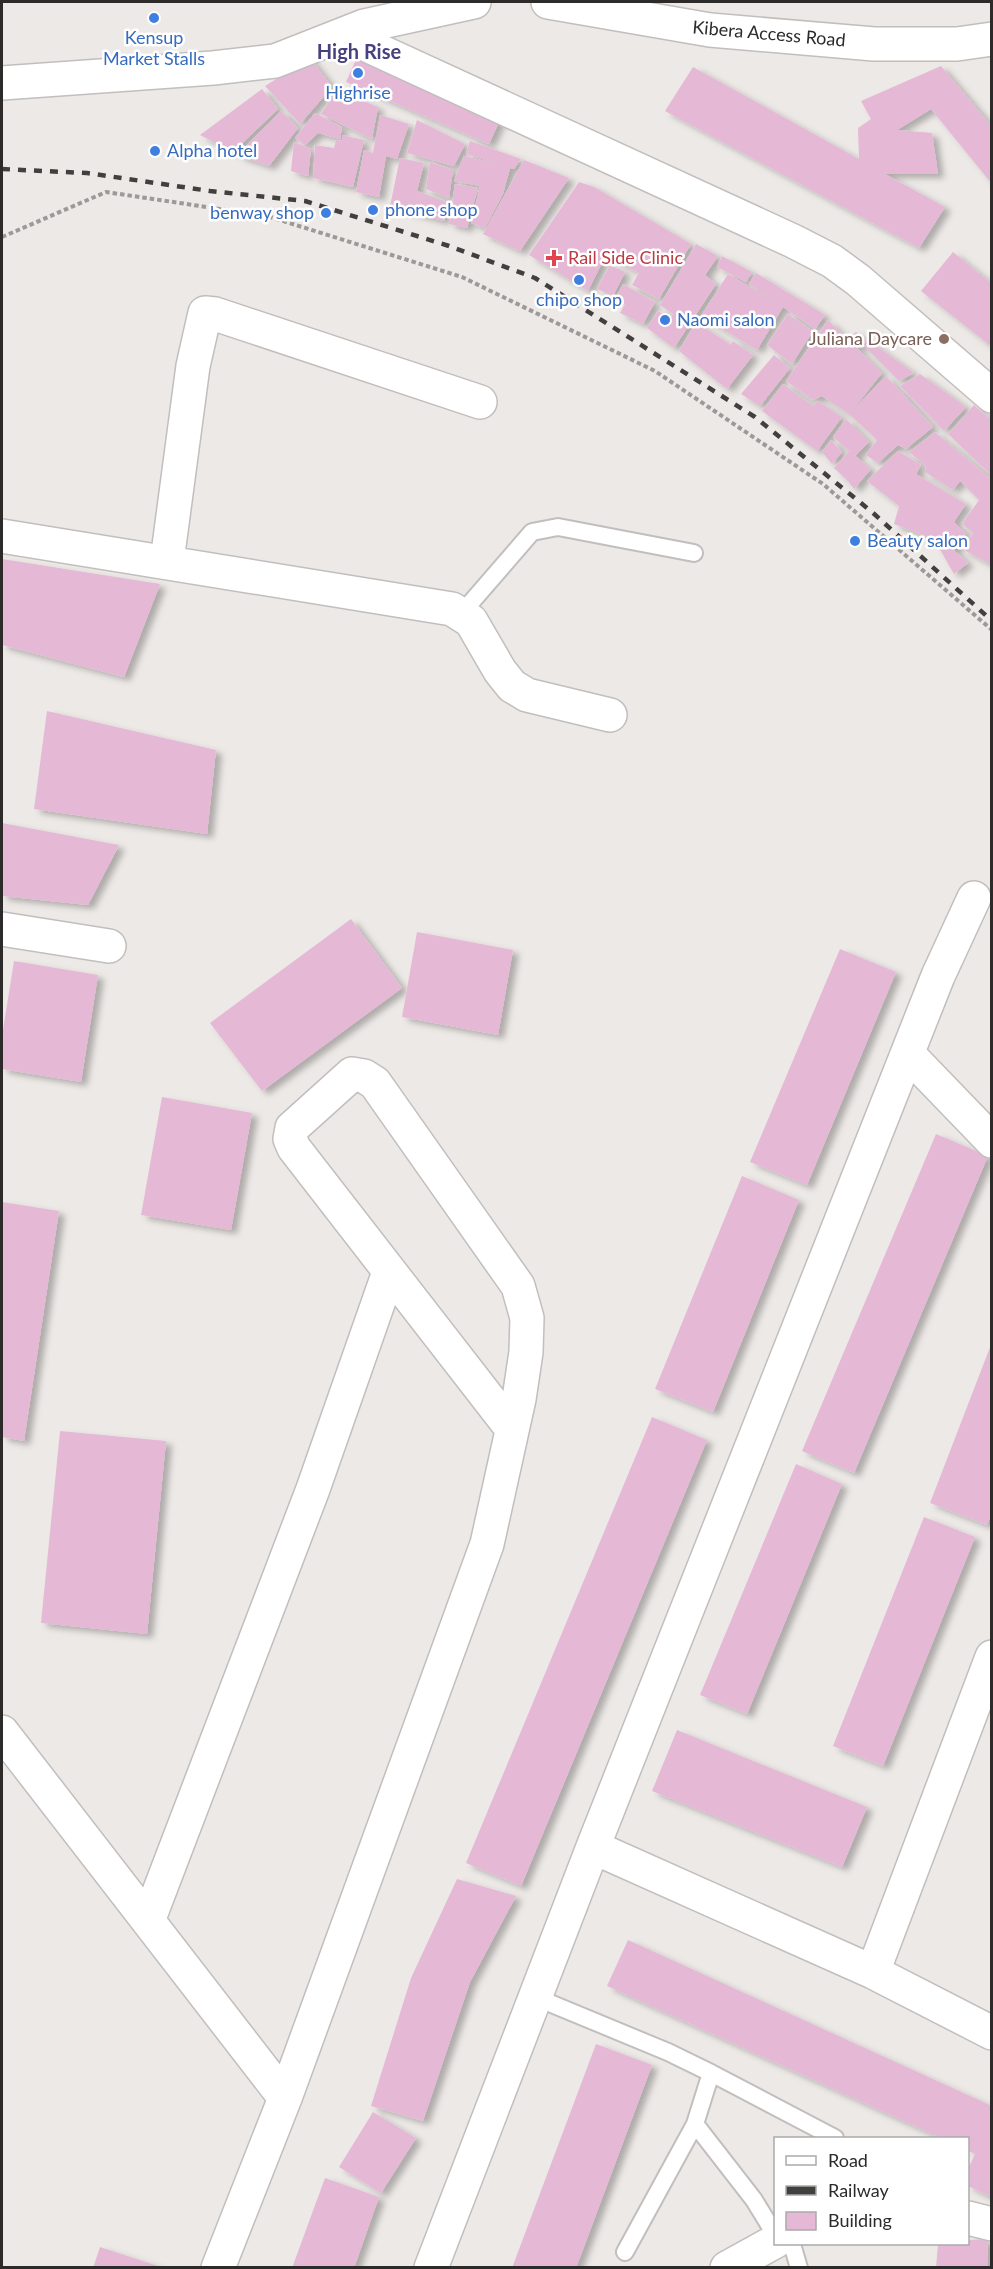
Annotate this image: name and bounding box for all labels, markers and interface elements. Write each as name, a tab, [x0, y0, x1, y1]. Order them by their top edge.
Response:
marker: Kensup Market Stalls	[147, 11, 161, 25]
street label: Kibera Access Road	[692, 15, 847, 51]
place label: Kensup Market Stalls	[103, 26, 205, 69]
district label: High Rise	[317, 39, 401, 63]
marker: Highrise	[351, 66, 365, 80]
place label: Highrise	[325, 81, 391, 103]
place label: Alpha hotel	[167, 139, 257, 161]
marker: Alpha hotel	[148, 144, 162, 158]
place label: phone shop	[385, 198, 478, 220]
place label: benway shop	[210, 201, 314, 223]
marker: phone shop	[366, 203, 380, 217]
marker: benway shop	[319, 206, 333, 220]
place label: Rail Side Clinic	[568, 246, 683, 268]
marker: Rail Side Clinic	[545, 249, 563, 267]
marker: chipo shop	[572, 273, 586, 287]
place label: chipo shop	[536, 288, 622, 310]
place label: Naomi salon	[677, 308, 775, 330]
marker: Naomi salon	[658, 313, 672, 327]
place label: Juliana Daycare	[809, 327, 932, 349]
marker: Juliana Daycare	[937, 332, 951, 346]
place label: Beauty salon	[867, 529, 968, 551]
marker: Beauty salon	[848, 534, 862, 548]
legend	[774, 2137, 969, 2245]
text: Road	[828, 2149, 868, 2171]
text: Railway	[828, 2179, 889, 2201]
text: Building	[828, 2209, 892, 2231]

